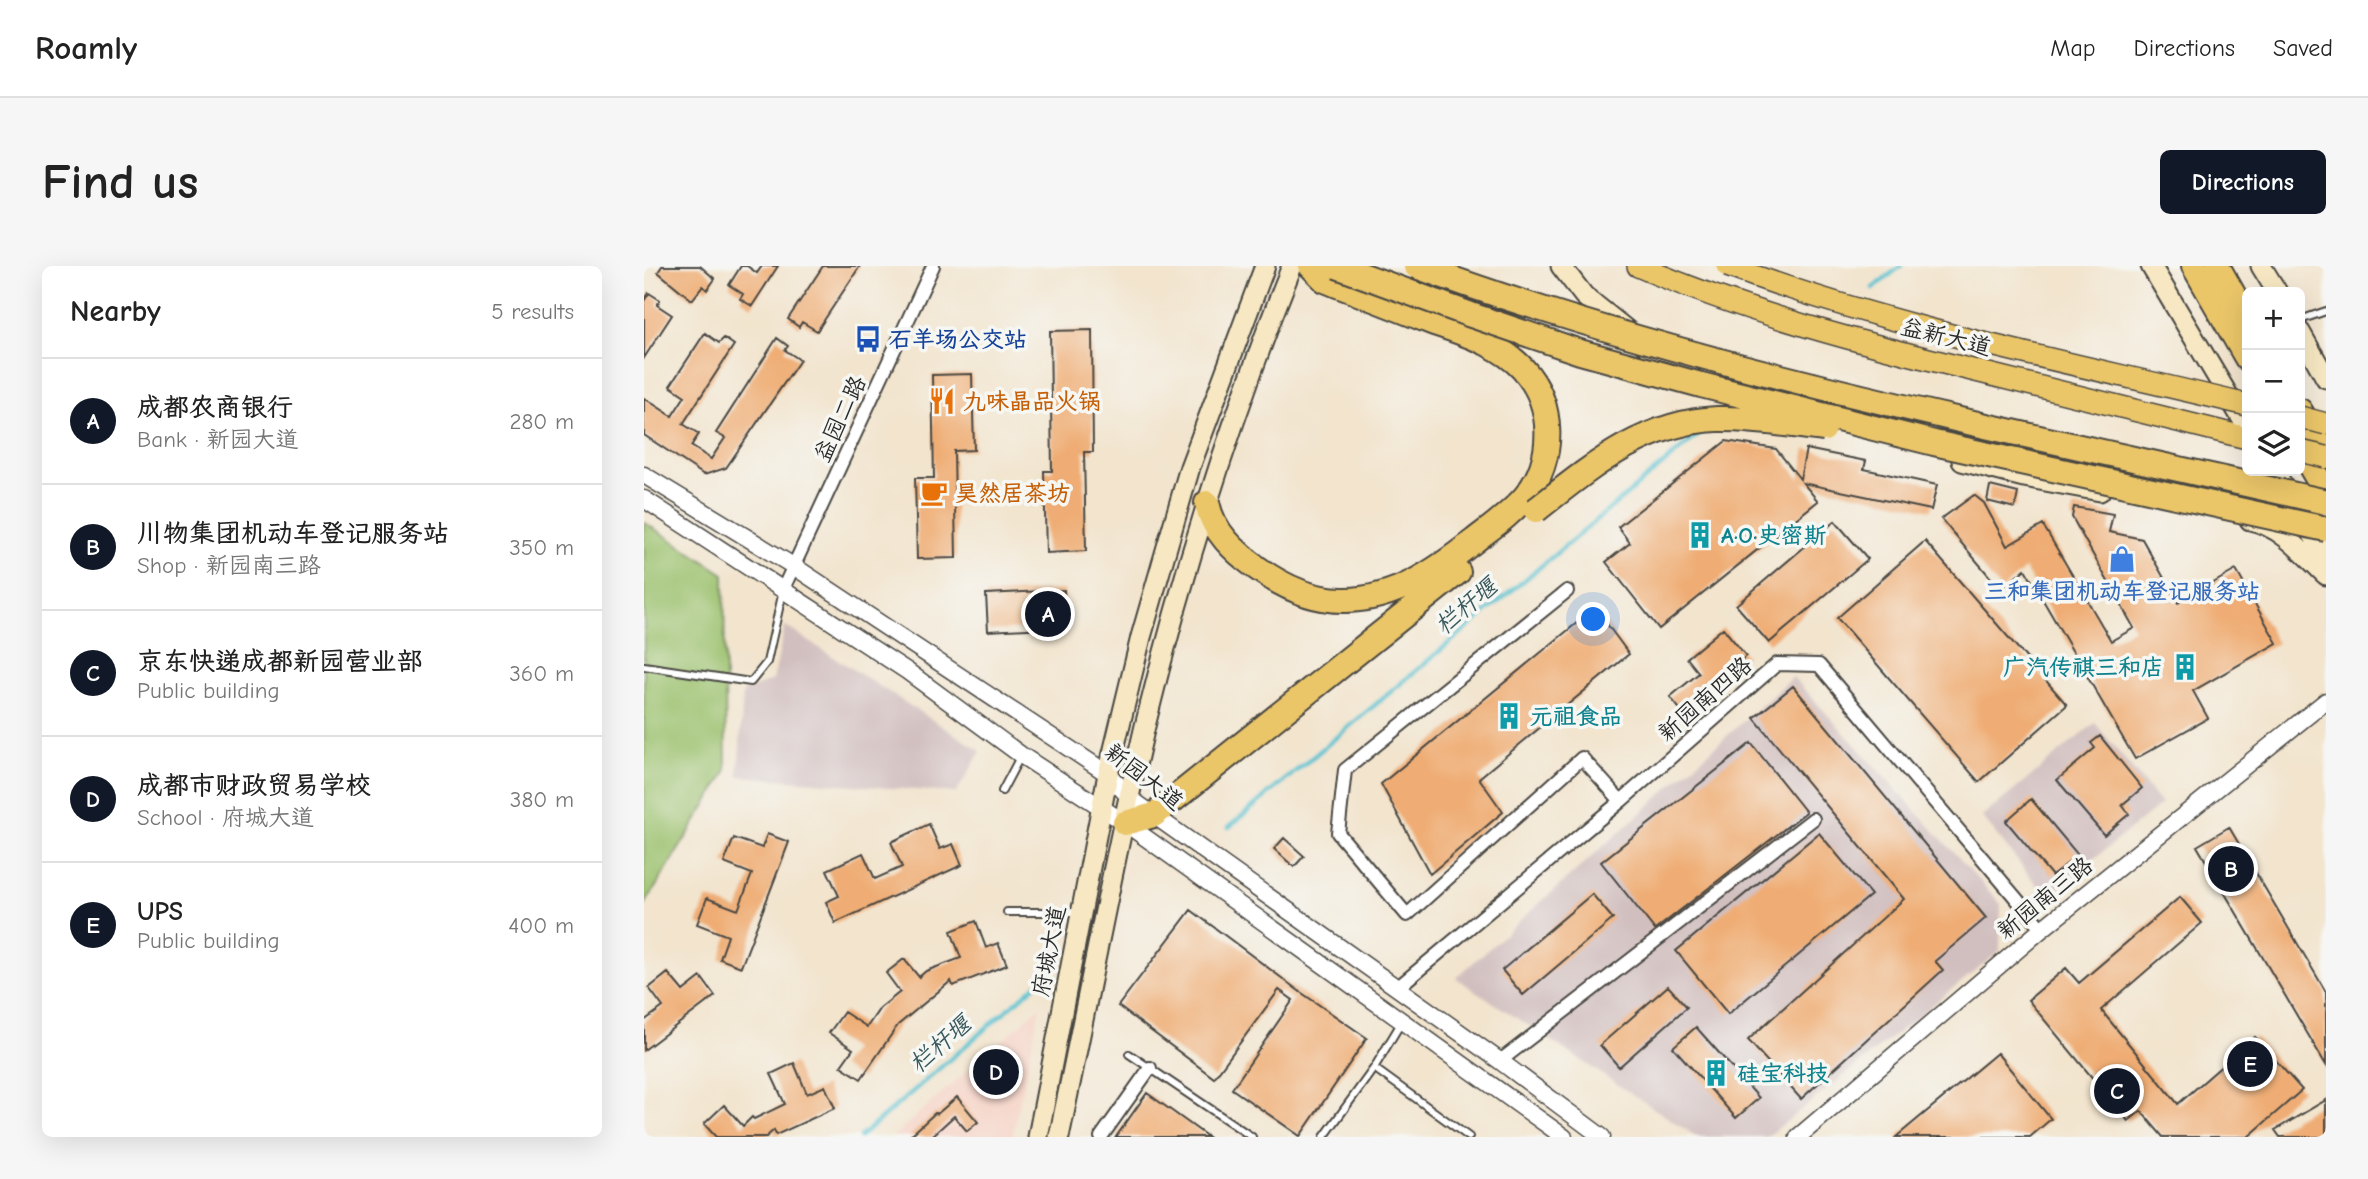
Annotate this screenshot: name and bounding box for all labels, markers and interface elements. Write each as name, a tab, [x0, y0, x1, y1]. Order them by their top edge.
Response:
text: Roamly	[35, 29, 137, 67]
text: Map	[2050, 34, 2096, 62]
text: Directions	[2134, 34, 2235, 62]
text: Saved	[2273, 34, 2333, 62]
button: Directions	[2160, 150, 2326, 214]
text: Find us	[42, 154, 198, 210]
map controls	[2242, 287, 2305, 476]
button: +	[2242, 287, 2305, 350]
text: Nearby	[70, 294, 161, 329]
text: 5 results	[491, 298, 574, 325]
street label: 益新大道	[1898, 313, 1994, 361]
bus stop icon: 石羊场公交站	[853, 324, 883, 354]
place label: 石羊场公交站	[889, 326, 1027, 353]
button: −	[2242, 350, 2305, 413]
street label: 益园二路	[808, 372, 872, 466]
restaurant icon: 九味晶品火锅	[927, 386, 957, 416]
place label: 九味晶品火锅	[963, 388, 1101, 415]
text: 成都农商银行	[137, 393, 293, 423]
text: A	[87, 408, 99, 435]
text: 280 m	[509, 408, 574, 435]
button: layers	[2242, 413, 2305, 476]
text: Bank · 新园大道	[137, 426, 298, 453]
cafe icon: 昊然居茶坊	[919, 478, 949, 508]
place label: 昊然居茶坊	[955, 480, 1070, 507]
text: 川物集团机动车登记服务站	[137, 519, 449, 549]
building icon: A·O·史密斯	[1685, 520, 1715, 550]
place label: A·O·史密斯	[1721, 522, 1826, 549]
text: B	[86, 534, 100, 561]
text: 350 m	[509, 534, 574, 561]
shop icon: 三和集团机动车登记服务站	[2107, 544, 2137, 574]
text: Shop · 新园南三路	[137, 552, 321, 579]
water label: 栏杆堰	[1429, 570, 1505, 640]
place label: 三和集团机动车登记服务站	[1984, 578, 2260, 605]
pin: A	[1025, 588, 1071, 640]
your location	[1576, 602, 1610, 636]
text: 京东快递成都新园营业部	[137, 647, 423, 677]
street label: 新园南四路	[1653, 651, 1757, 747]
building icon: 广汽传祺三和店	[2170, 652, 2200, 682]
place label: 广汽传祺三和店	[2003, 654, 2164, 681]
text: C	[86, 660, 100, 687]
text: 360 m	[509, 660, 574, 687]
text: Public building	[137, 677, 280, 704]
building icon: 元祖食品	[1494, 701, 1524, 731]
place label: 元祖食品	[1530, 703, 1622, 730]
street label: 新园大道	[1099, 738, 1189, 816]
text: 成都市财政贸易学校	[137, 771, 371, 801]
text: D	[86, 786, 100, 813]
text: 380 m	[510, 786, 574, 813]
text: School · 府城大道	[137, 804, 314, 831]
pin: B	[2208, 843, 2254, 895]
street label: 新园南三路	[1992, 851, 2098, 945]
text: UPS	[137, 897, 183, 927]
street label: 府城大道	[1027, 903, 1071, 999]
text: E	[86, 912, 100, 939]
text: 400 m	[508, 912, 574, 939]
text: Public building	[137, 927, 280, 954]
water label: 栏杆堰	[904, 1008, 979, 1078]
pin: E	[2227, 1038, 2273, 1090]
pin: D	[973, 1046, 1019, 1098]
building icon: 硅宝科技	[1701, 1058, 1731, 1088]
place label: 硅宝科技	[1737, 1060, 1829, 1087]
pin: C	[2094, 1065, 2140, 1117]

